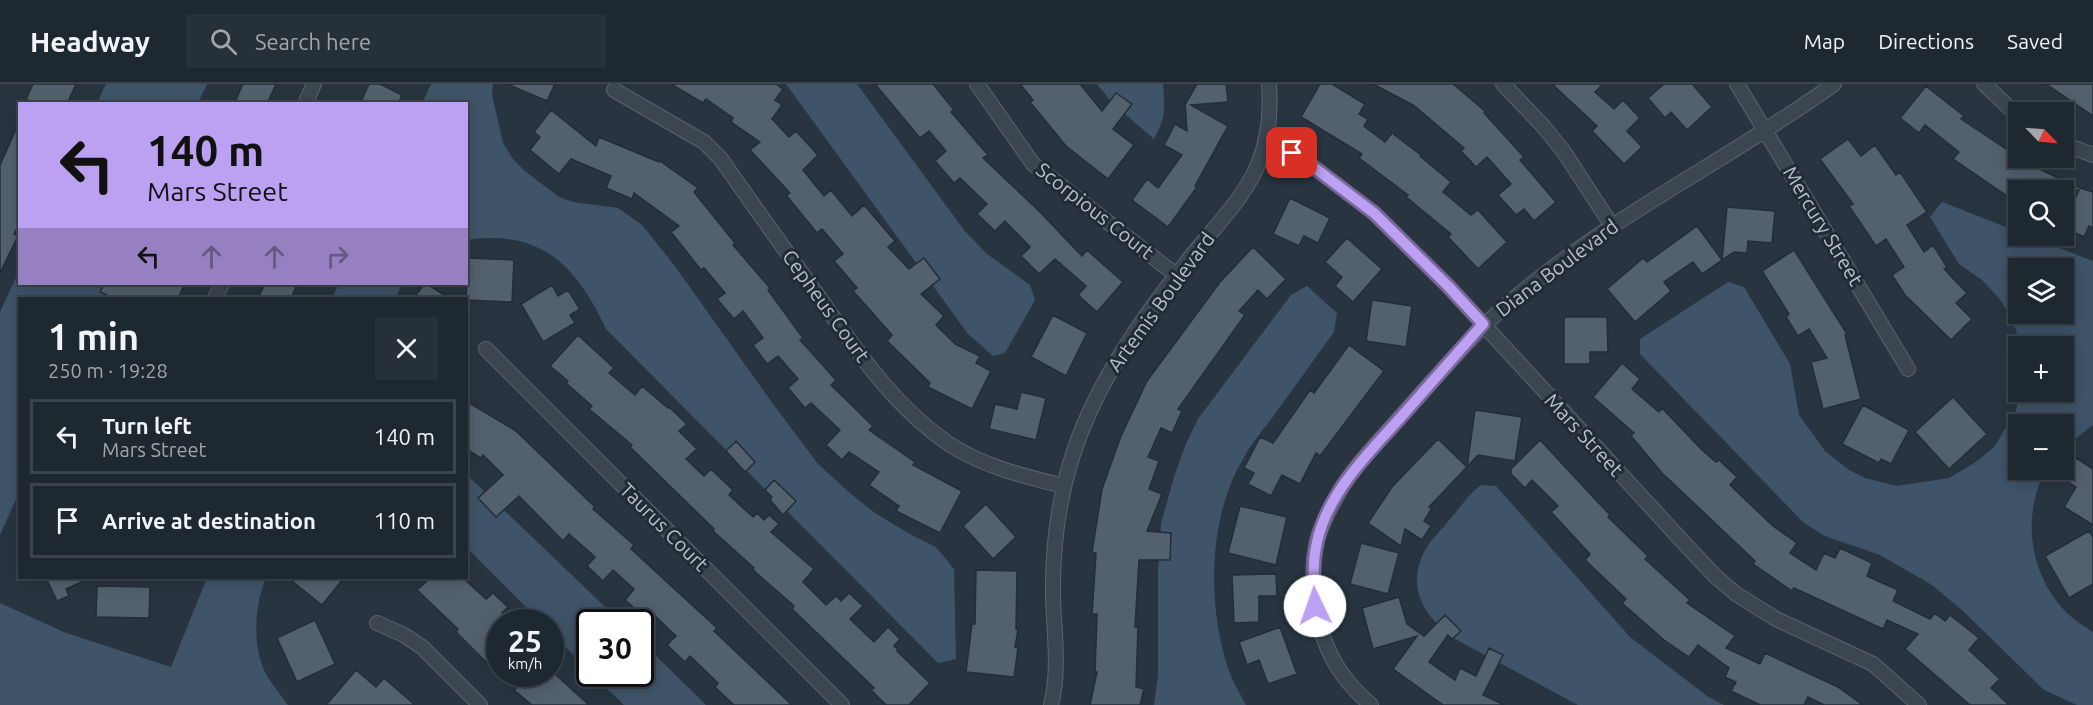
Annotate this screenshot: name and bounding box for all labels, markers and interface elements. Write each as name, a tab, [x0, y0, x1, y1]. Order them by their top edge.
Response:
search box	[186, 14, 606, 68]
icon: search	[207, 25, 240, 58]
text: Headway	[30, 26, 150, 57]
text: Search here	[255, 29, 371, 54]
text: Map	[1804, 29, 1845, 53]
text: Directions	[1878, 29, 1974, 53]
text: Saved	[2007, 29, 2063, 53]
north arrow	[2008, 102, 2074, 168]
map controls	[2008, 102, 2074, 480]
icon: left	[48, 126, 126, 204]
text: 140 m	[147, 127, 264, 174]
pin	[1266, 127, 1317, 178]
icon: arrive	[1275, 136, 1308, 169]
street label: Scorpious Court	[1032, 158, 1159, 264]
street label: Mercury Street	[1779, 162, 1868, 290]
text: Mars Street	[147, 176, 288, 206]
button: search	[2008, 180, 2074, 246]
street label: Diana Boulevard	[1491, 214, 1622, 321]
street label: Artemis Boulevard	[1102, 228, 1219, 376]
icon: left	[132, 240, 165, 273]
icon: ahead	[195, 240, 228, 273]
icon: ahead	[258, 240, 291, 273]
icon: right	[321, 240, 354, 273]
street label: Cepheus Court	[778, 245, 875, 366]
button: layers	[2008, 258, 2074, 324]
text: 1 min	[48, 316, 139, 357]
button: close	[375, 317, 438, 380]
button: +	[2008, 336, 2074, 402]
text: 250 m · 19:28	[48, 359, 168, 382]
street label: Mars Street	[1540, 389, 1628, 481]
text: Turn left	[102, 413, 192, 438]
button: −	[2008, 414, 2074, 480]
icon: left	[51, 420, 84, 453]
text: 140 m	[374, 424, 435, 449]
text: Mars Street	[102, 438, 206, 461]
street label: Taurus Court	[616, 478, 713, 576]
icon: arrive	[51, 504, 84, 537]
text: Arrive at destination	[102, 508, 316, 533]
text: 110 m	[374, 508, 435, 533]
position arrow	[1283, 574, 1347, 638]
speed limit sign: 30	[576, 609, 654, 687]
text: 25	[508, 624, 542, 658]
text: km/h	[508, 655, 542, 672]

